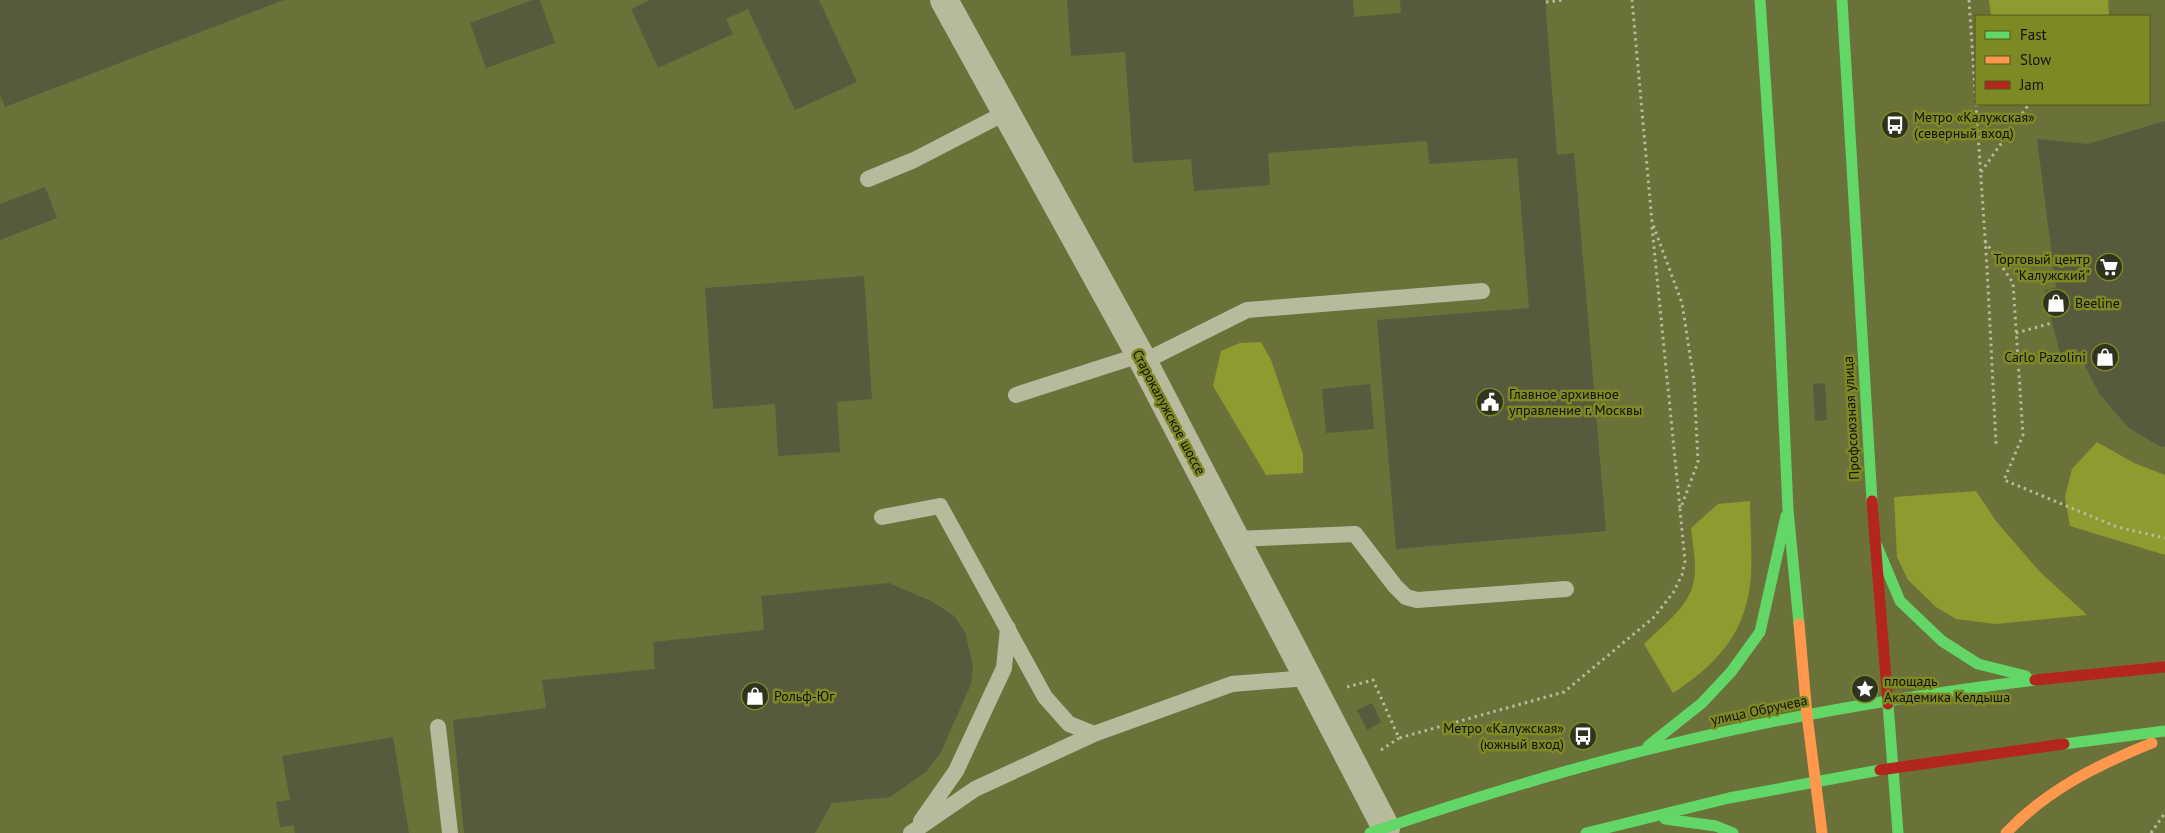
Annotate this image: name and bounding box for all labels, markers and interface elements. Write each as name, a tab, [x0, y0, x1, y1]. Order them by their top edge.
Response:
legend	[1975, 15, 2150, 105]
text: Fast	[2020, 25, 2047, 44]
text: Slow	[2020, 50, 2051, 69]
text: Jam	[2019, 75, 2044, 94]
place label: Метро «Калужская» (северный вход)	[1914, 108, 2035, 142]
bus stop icon: Метро «Калужская» (северный вход)	[1880, 110, 1910, 140]
place label: Торговый центр "Калужский"	[1993, 250, 2090, 284]
supermarket icon: Торговый центр "Калужский"	[2094, 252, 2124, 282]
shop icon: Beeline	[2041, 288, 2071, 318]
place label: Beeline	[2075, 294, 2120, 312]
shop icon: Carlo Pazolini	[2090, 342, 2120, 372]
street label: Старокалужское шоссе	[1128, 346, 1210, 478]
place label: Carlo Pazolini	[2004, 348, 2086, 366]
street label: Профсоюзная улица	[1839, 356, 1863, 480]
place label: Главное архивное управление г. Москвы	[1509, 385, 1642, 419]
public building icon: Главное архивное управление г. Москвы	[1475, 387, 1505, 417]
place label: площадь Академика Келдыша	[1884, 672, 2010, 706]
place icon: площадь Академика Келдыша	[1850, 674, 1880, 704]
shop icon: Рольф-Юг	[740, 681, 770, 711]
place label: Рольф-Юг	[774, 687, 835, 705]
street label: улица Обручева	[1709, 691, 1809, 729]
place label: Метро «Калужская» (южный вход)	[1443, 719, 1564, 753]
bus stop icon: Метро «Калужская» (южный вход)	[1568, 721, 1598, 751]

